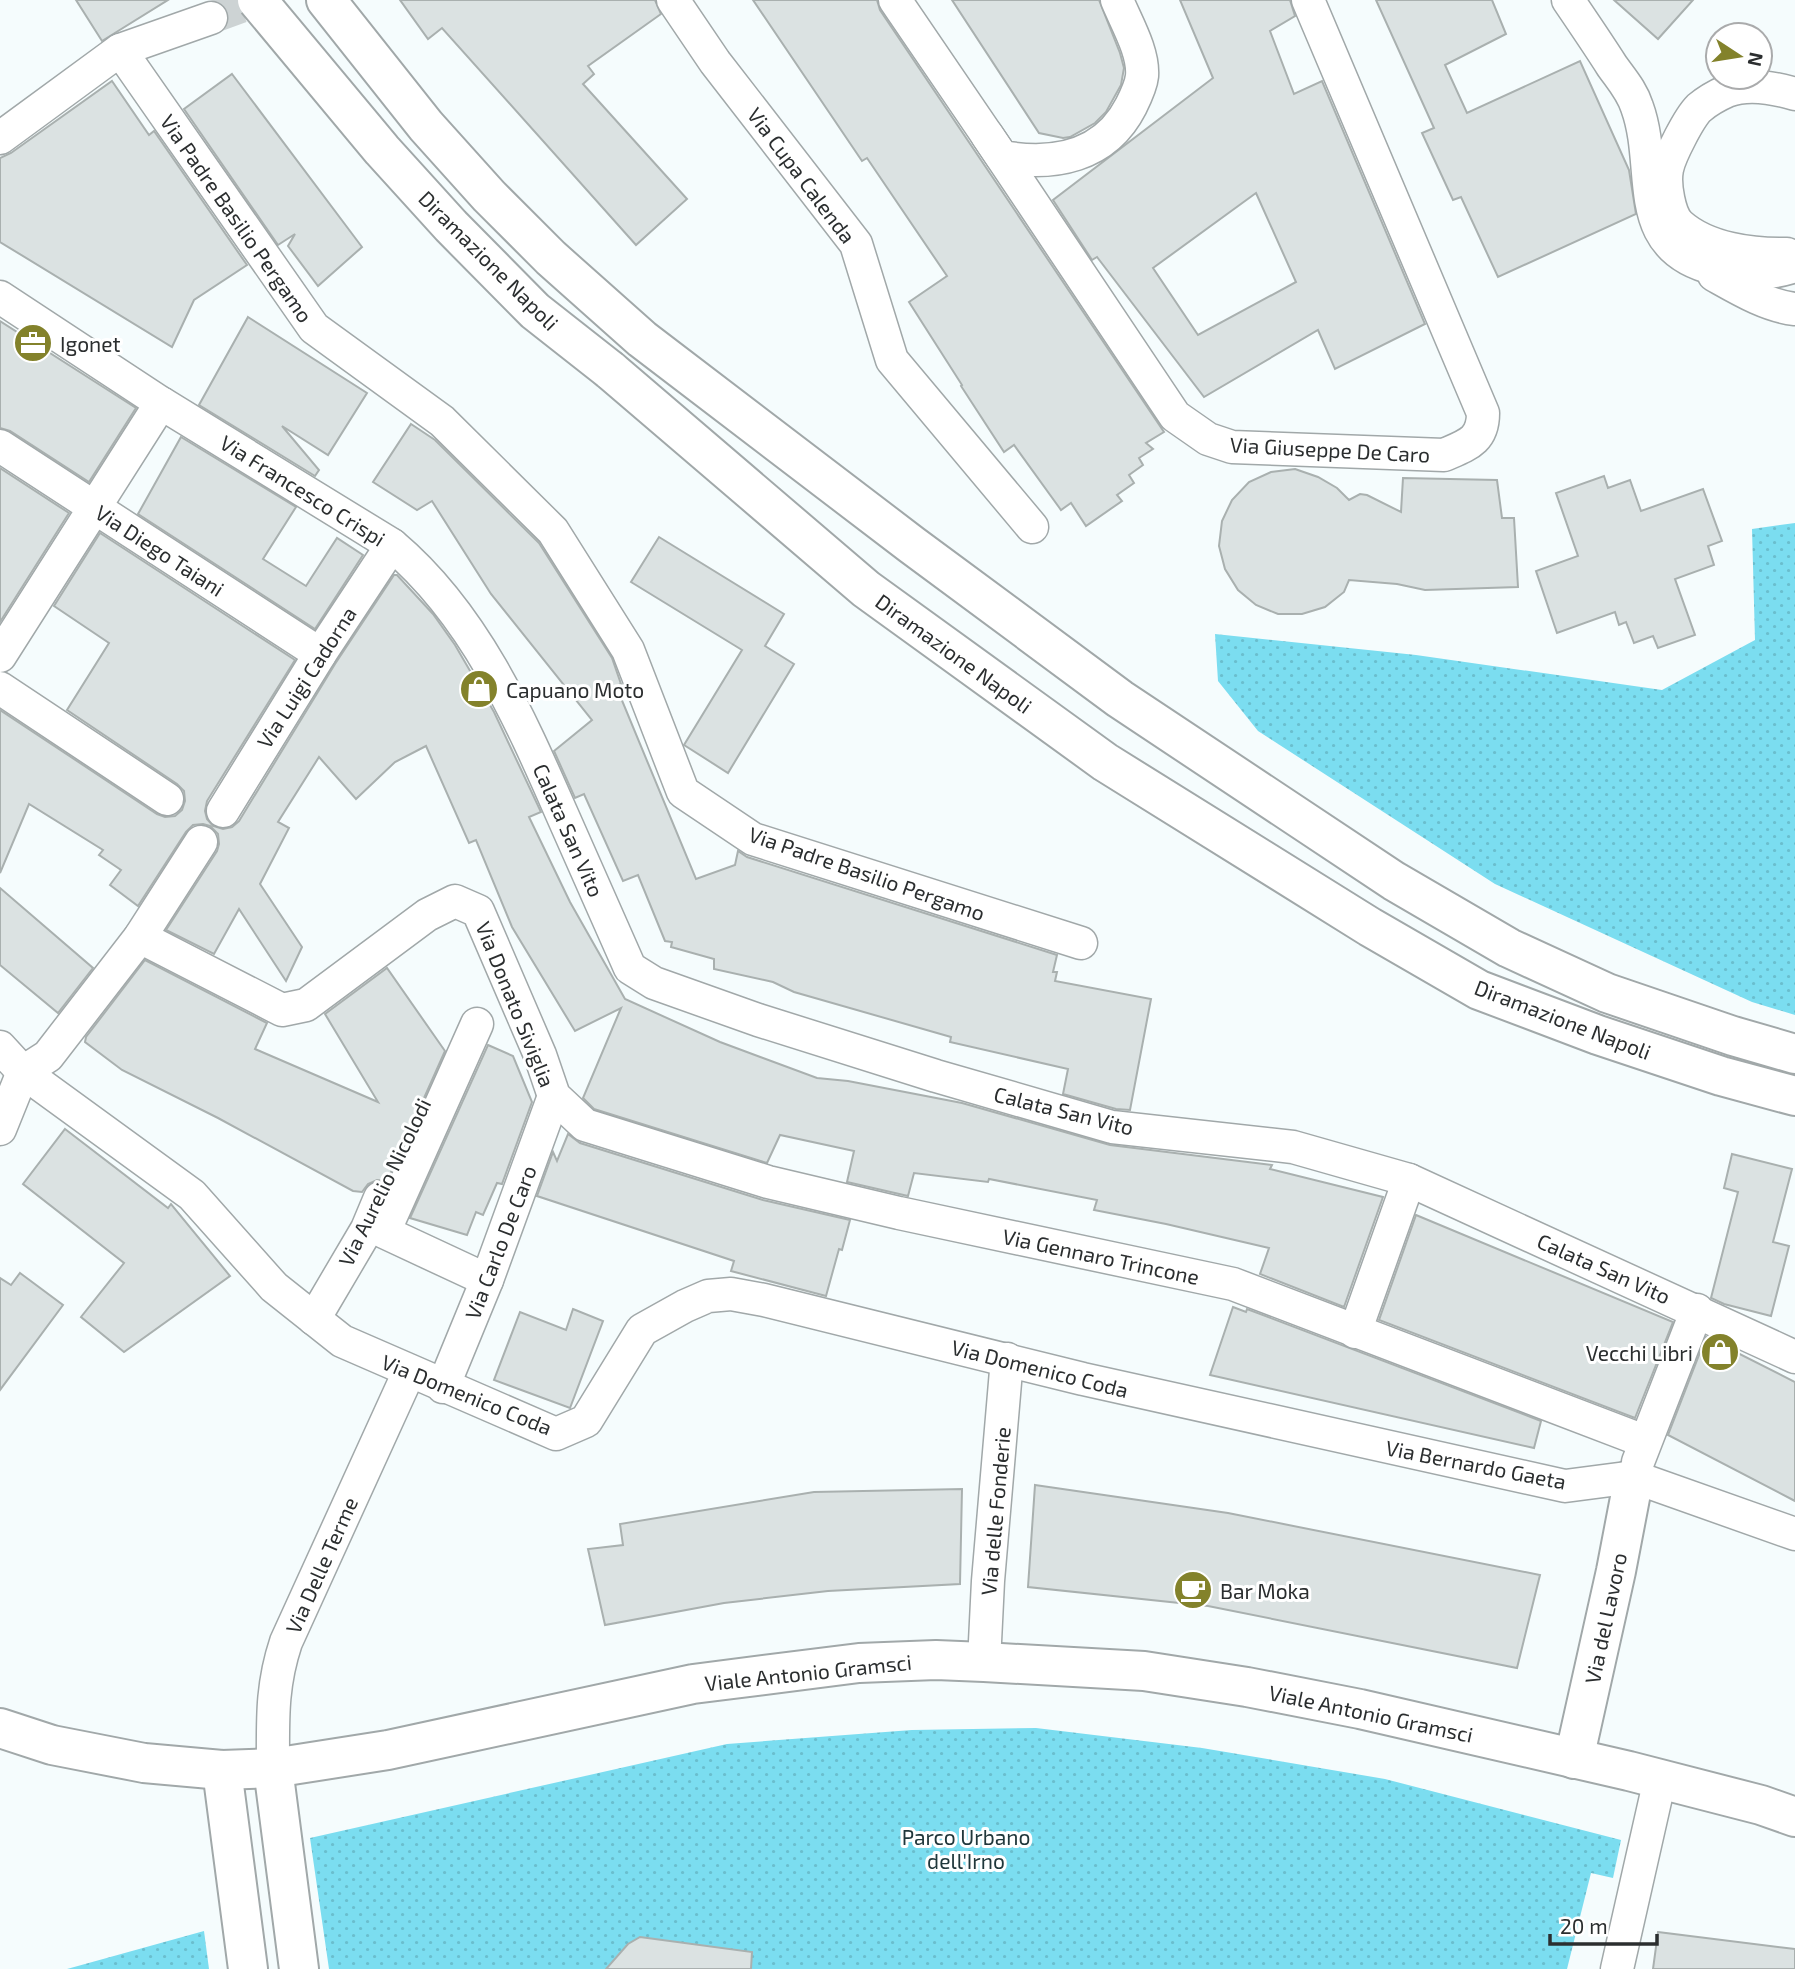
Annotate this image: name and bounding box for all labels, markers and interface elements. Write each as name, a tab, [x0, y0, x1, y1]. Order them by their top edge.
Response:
north arrow	[1704, 21, 1774, 91]
text: N	[1743, 51, 1769, 69]
street label: Via Cupa Calenda	[743, 102, 861, 248]
street label: Via Padre Basilio Pergamo	[156, 109, 318, 327]
street label: Diramazione Napoli	[414, 185, 564, 335]
office icon: Igonet	[12, 322, 54, 364]
place label: Igonet	[60, 331, 121, 356]
street label: Via Francesco Crispi	[216, 429, 390, 551]
street label: Via Giuseppe De Caro	[1229, 431, 1431, 467]
street label: Via Diego Taiani	[91, 499, 229, 601]
street label: Diramazione Napoli	[871, 588, 1037, 718]
street label: Via Luigi Cadorna	[251, 602, 361, 752]
shop icon: Capuano Moto	[458, 668, 500, 710]
place label: Capuano Moto	[506, 677, 644, 702]
street label: Calata San Vito	[528, 760, 610, 900]
street label: Via Padre Basilio Pergamo	[746, 821, 988, 925]
street label: Via Donato Siviglia	[471, 918, 561, 1090]
street label: Diramazione Napoli	[1471, 974, 1655, 1064]
street label: Calata San Vito	[992, 1081, 1136, 1139]
street label: Via Aurelio Nicolodi	[333, 1094, 435, 1270]
street label: Via Carlo De Caro	[459, 1162, 541, 1322]
street label: Via Gennaro Trincone	[1000, 1223, 1202, 1289]
street label: Calata San Vito	[1534, 1227, 1674, 1309]
shop icon: Vecchi Libri	[1699, 1331, 1741, 1373]
street label: Via Domenico Coda	[949, 1334, 1131, 1402]
place label: Vecchi Libri	[1586, 1340, 1693, 1365]
street label: Via Domenico Coda	[378, 1348, 556, 1440]
street label: Via delle Fonderie	[975, 1426, 1015, 1596]
street label: Via Bernardo Gaeta	[1384, 1434, 1568, 1494]
street label: Via Delle Terme	[280, 1493, 362, 1637]
street label: Via del Lavoro	[1579, 1550, 1631, 1686]
cafe icon: Bar Moka	[1172, 1569, 1214, 1611]
place label: Bar Moka	[1220, 1578, 1310, 1603]
street label: Viale Antonio Gramsci	[703, 1649, 913, 1695]
street label: Viale Antonio Gramsci	[1267, 1679, 1475, 1747]
park label: Parco Urbano dell'Irno	[902, 1824, 1030, 1873]
scale bar	[1550, 1902, 1657, 1946]
text: 20 m	[1560, 1913, 1608, 1938]

